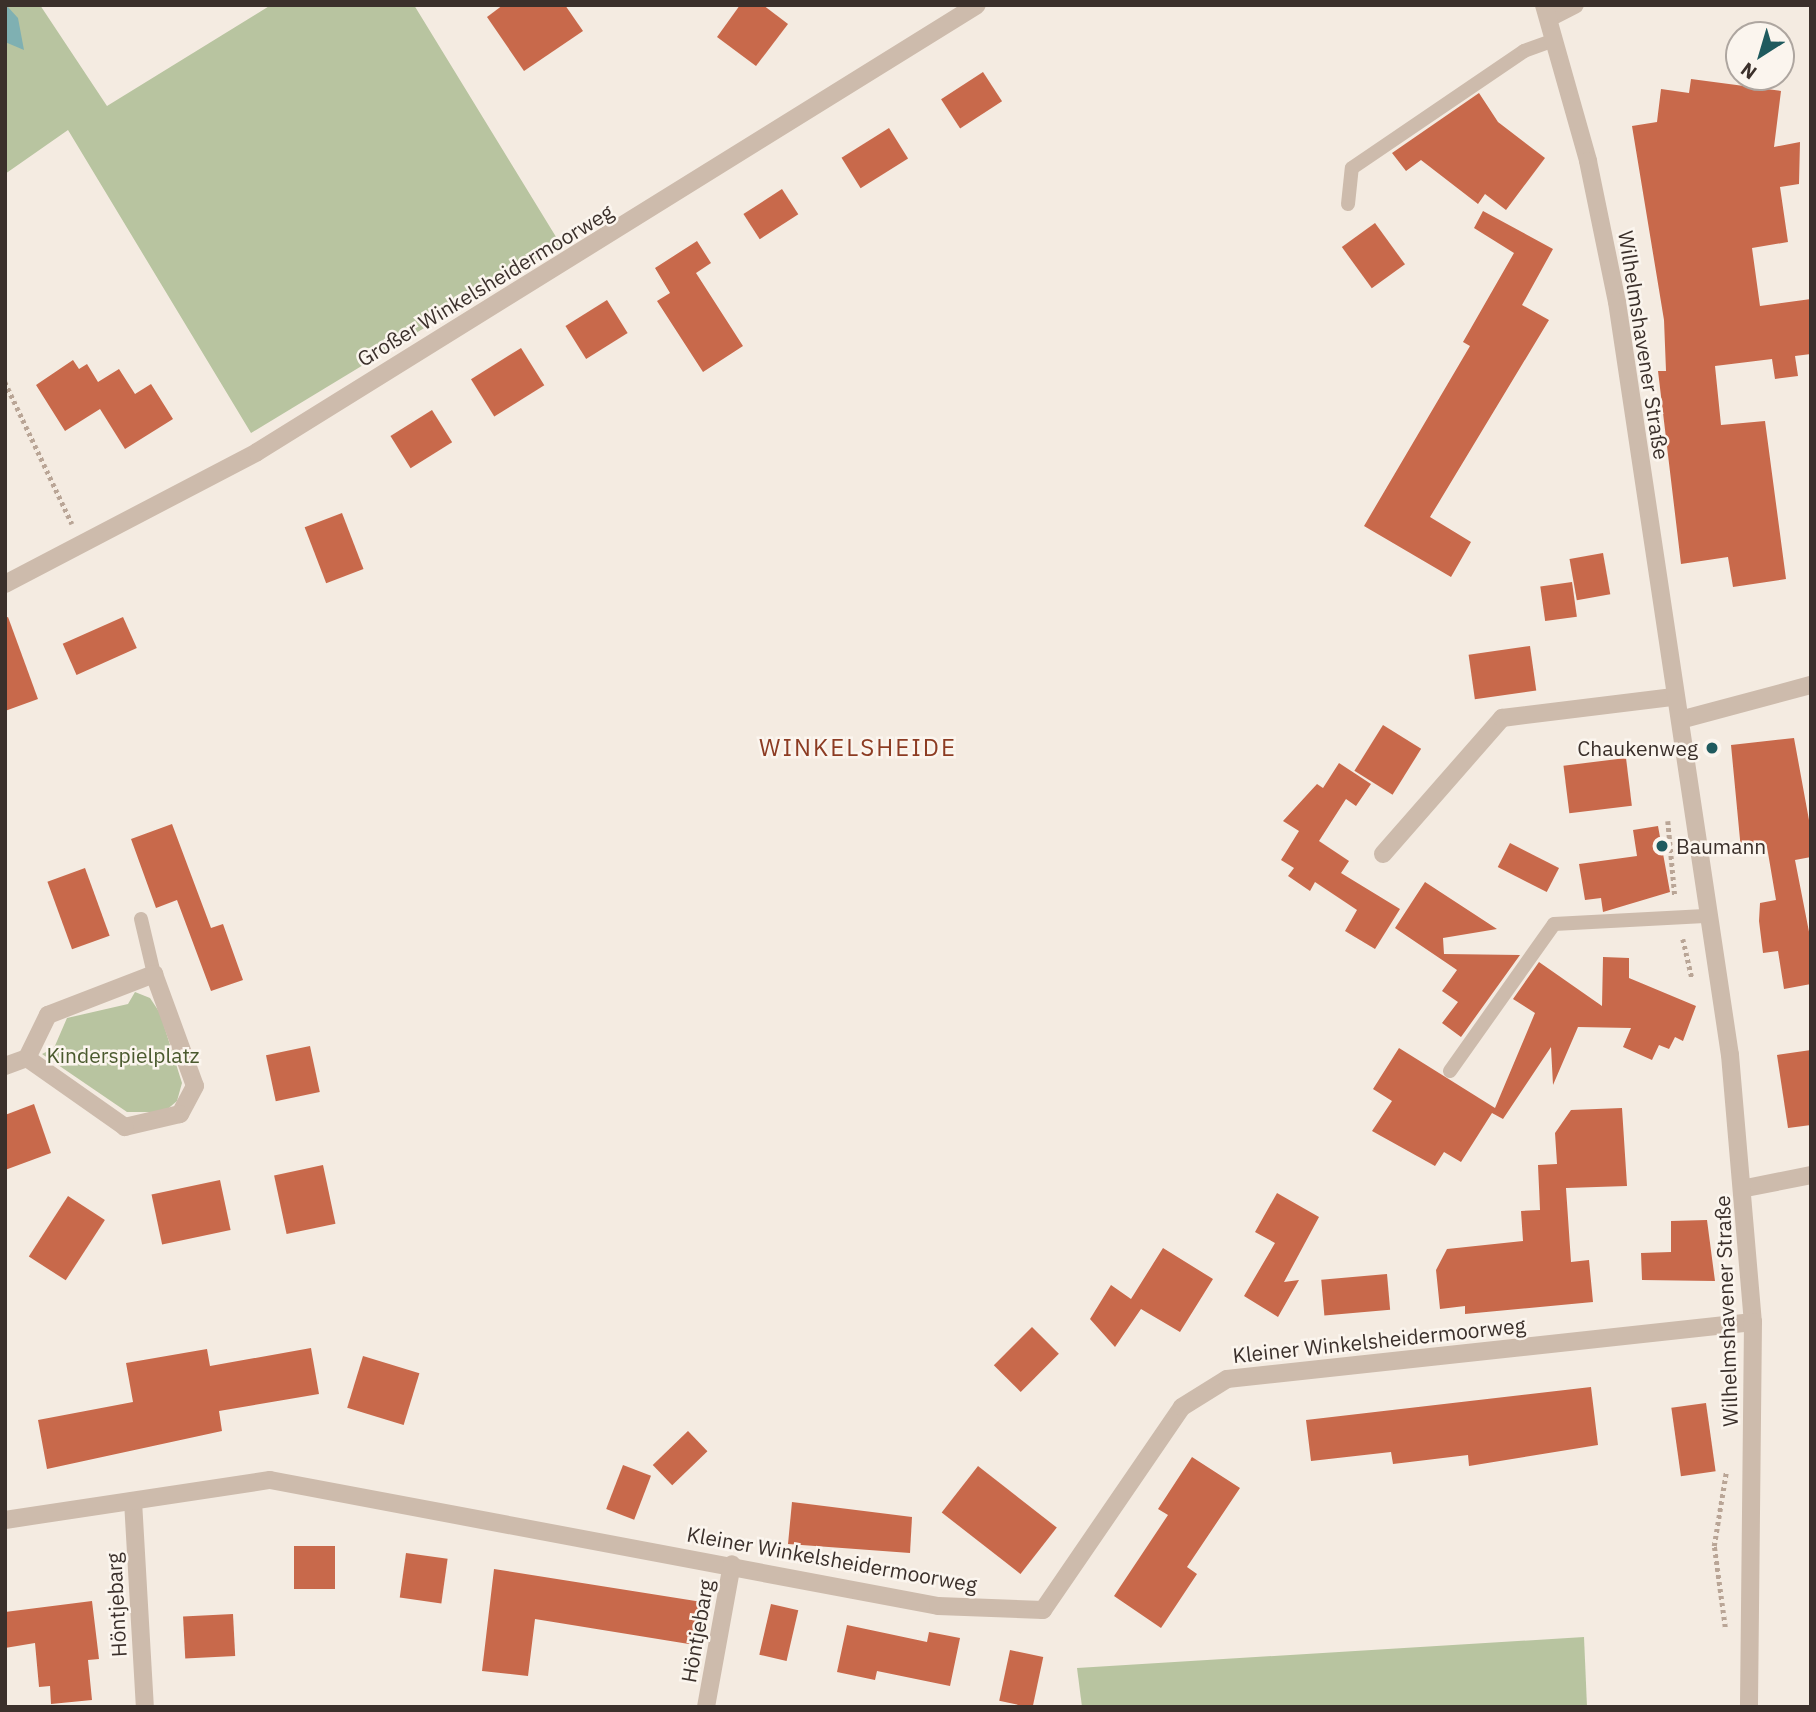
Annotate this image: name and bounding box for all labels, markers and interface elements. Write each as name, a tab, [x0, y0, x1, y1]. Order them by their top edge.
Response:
north arrow	[1725, 21, 1795, 91]
text: N	[1736, 57, 1761, 85]
street label: Großer Winkelsheidermoorweg	[353, 198, 617, 372]
street label: Wilhelmshavener Straße	[1613, 229, 1675, 461]
district label: WINKELSHEIDE	[761, 734, 955, 762]
place label: Chaukenweg	[1577, 735, 1698, 761]
marker: Chaukenweg	[1704, 740, 1720, 756]
place label: Baumann	[1676, 833, 1766, 859]
marker: Baumann	[1654, 838, 1670, 854]
park label: Kinderspielplatz	[46, 1042, 200, 1068]
street label: Wilhelmshavener Straße	[1709, 1195, 1743, 1427]
street label: Kleiner Winkelsheidermoorweg	[1231, 1312, 1527, 1368]
street label: Kleiner Winkelsheidermoorweg	[685, 1521, 979, 1597]
street label: Höntjebarg	[101, 1552, 131, 1658]
street label: Höntjebarg	[676, 1577, 718, 1685]

